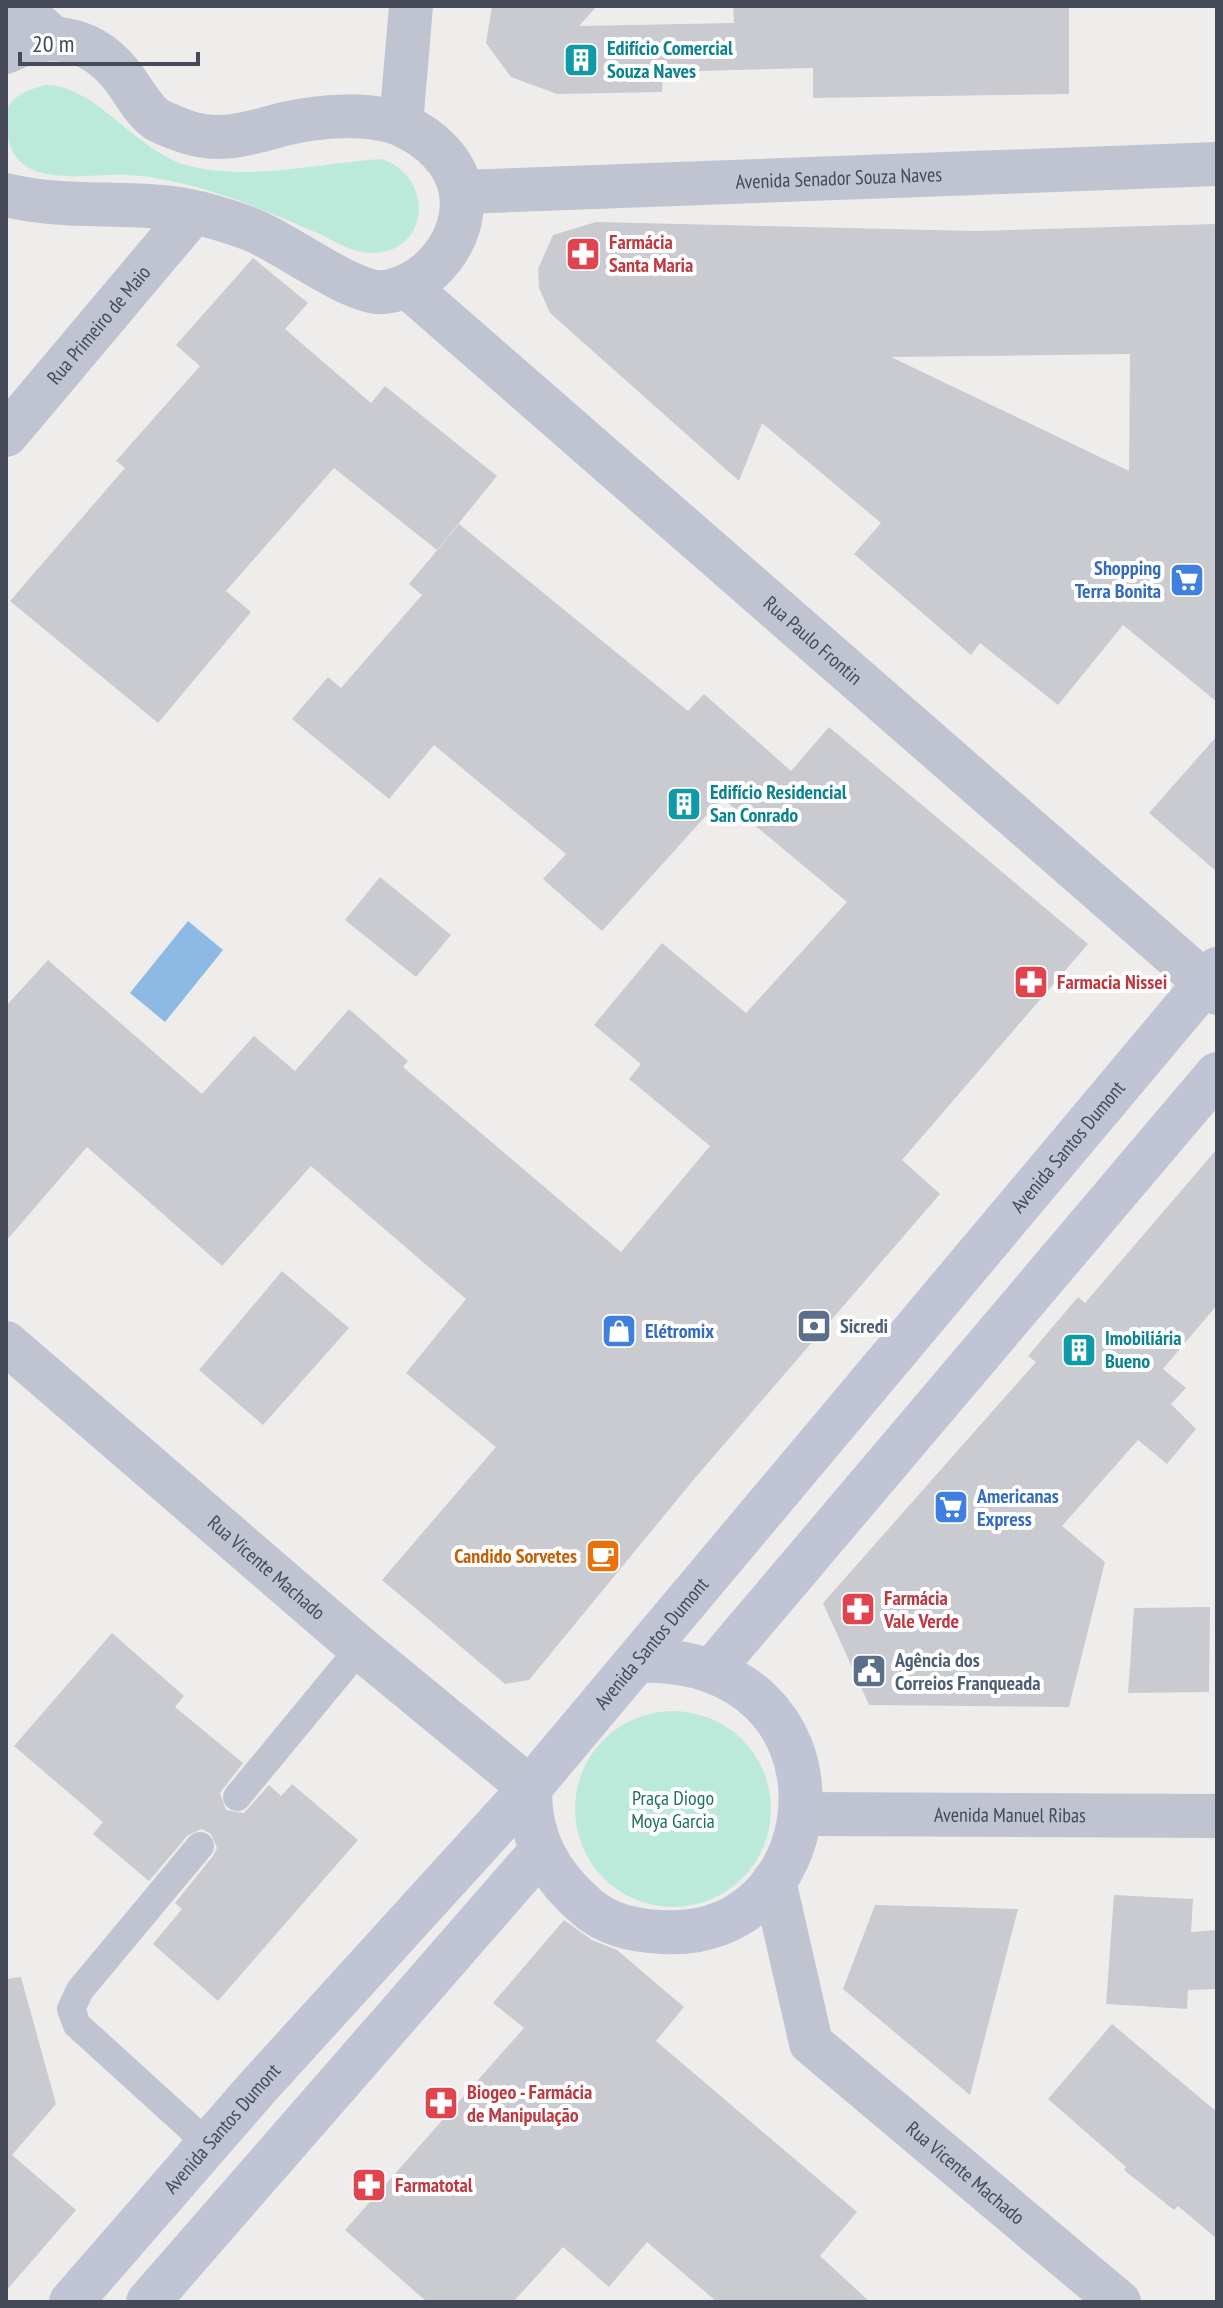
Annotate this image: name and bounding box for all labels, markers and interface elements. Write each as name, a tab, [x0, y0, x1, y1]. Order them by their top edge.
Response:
scale bar	[20, 16, 198, 66]
text: 20 m	[32, 28, 74, 59]
place label: Edifício Comercial Souza Naves	[607, 35, 733, 84]
building icon: Edifício Comercial Souza Naves	[562, 41, 600, 79]
street label: Avenida Senador Souza Naves	[735, 161, 943, 195]
place label: Farmácia Santa Maria	[609, 229, 693, 278]
pharmacy icon: Farmácia Santa Maria	[564, 235, 602, 273]
street label: Rua Primeiro de Maio	[41, 260, 156, 390]
place label: Shopping Terra Bonita	[1075, 555, 1161, 604]
supermarket icon: Shopping Terra Bonita	[1168, 561, 1206, 599]
street label: Rua Paulo Frontin	[758, 590, 868, 691]
place label: Edifício Residencial San Conrado	[710, 779, 847, 828]
building icon: Edifício Residencial San Conrado	[665, 785, 703, 823]
pharmacy icon: Farmacia Nissei	[1012, 963, 1050, 1001]
place label: Farmacia Nissei	[1057, 969, 1167, 995]
street label: Avenida Santos Dumont	[1005, 1075, 1131, 1218]
bank icon: Sicredi	[795, 1307, 833, 1345]
shop icon: Elétromix	[600, 1312, 638, 1350]
place label: Sicredi	[840, 1313, 888, 1339]
place label: Elétromix	[645, 1318, 714, 1344]
place label: Imobiliária Bueno	[1105, 1325, 1182, 1374]
building icon: Imobiliária Bueno	[1060, 1331, 1098, 1369]
place label: Americanas Express	[976, 1483, 1059, 1532]
supermarket icon: Americanas Express	[932, 1488, 970, 1526]
street label: Rua Vicente Machado	[202, 1510, 331, 1625]
cafe icon: Candido Sorvetes	[584, 1537, 622, 1575]
place label: Candido Sorvetes	[454, 1543, 577, 1569]
street label: Avenida Santos Dumont	[589, 1572, 714, 1715]
place label: Farmácia Vale Verde	[883, 1585, 959, 1634]
pharmacy icon: Farmácia Vale Verde	[839, 1590, 877, 1628]
place label: Agência dos Correios Franqueada	[894, 1647, 1040, 1696]
public building icon: Agência dos Correios Franqueada	[850, 1652, 888, 1690]
park label: Praça Diogo Moya Garcia	[631, 1785, 715, 1834]
street label: Avenida Manuel Ribas	[934, 1802, 1086, 1828]
street label: Avenida Santos Dumont	[158, 2058, 286, 2199]
place label: Biogeo - Farmácia de Manipulação	[467, 2079, 592, 2128]
pharmacy icon: Biogeo - Farmácia de Manipulação	[422, 2084, 460, 2122]
street label: Rua Vicente Machado	[901, 2116, 1030, 2230]
pharmacy icon: Farmatotal	[350, 2166, 388, 2204]
place label: Farmatotal	[395, 2172, 473, 2198]

